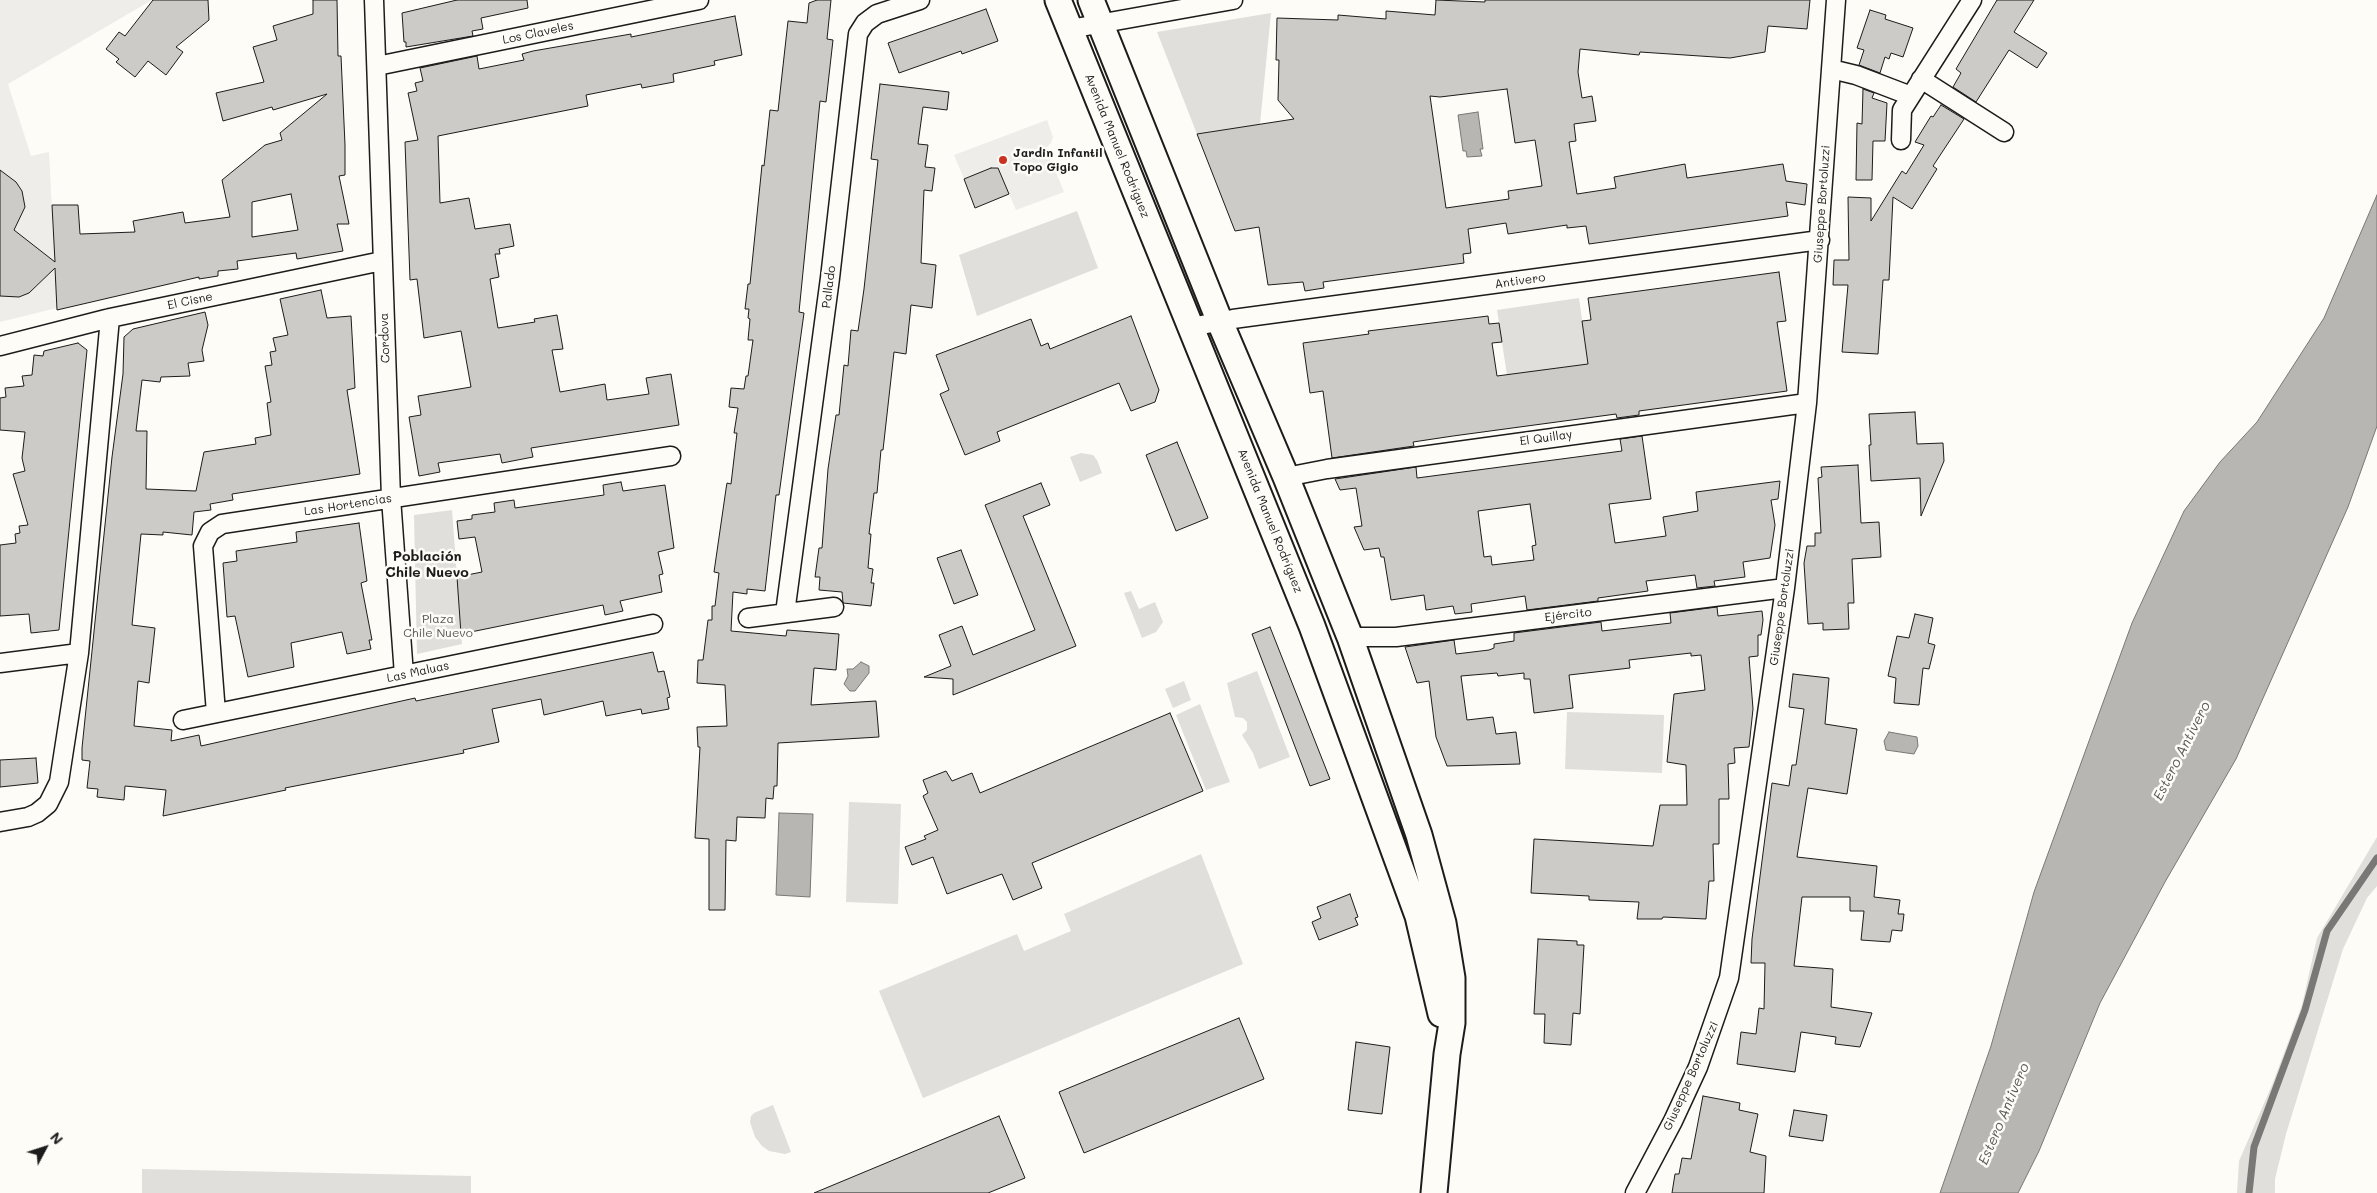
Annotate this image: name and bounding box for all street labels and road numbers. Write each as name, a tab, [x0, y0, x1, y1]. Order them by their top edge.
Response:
street label: Los Claveles	[501, 18, 575, 48]
street label: Avenida Manuel Rodríguez	[1081, 72, 1153, 220]
street label: Giuseppe Bortoluzzi	[1811, 145, 1833, 263]
street label: Pallado	[819, 265, 839, 309]
street label: Antivero	[1494, 270, 1546, 292]
street label: El Cisne	[166, 289, 214, 313]
street label: Cordova	[377, 313, 393, 363]
street label: El Quillay	[1519, 427, 1573, 449]
street label: Avenida Manuel Rodríguez	[1234, 447, 1306, 595]
street label: Las Hortencias	[303, 491, 393, 519]
street label: Giuseppe Bortoluzzi	[1767, 548, 1797, 666]
street label: Ejército	[1544, 605, 1592, 625]
street label: Las Maluas	[386, 658, 450, 686]
street label: Giuseppe Bortoluzzi	[1660, 1019, 1722, 1133]

